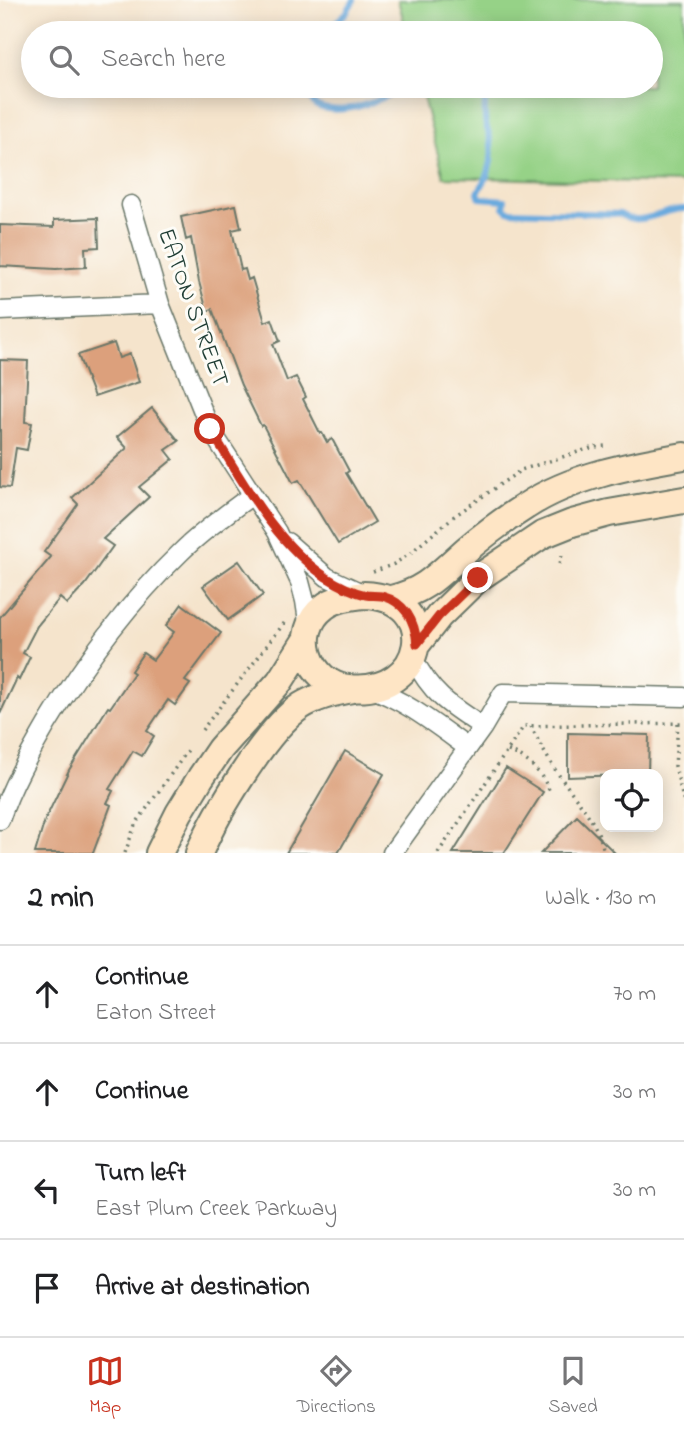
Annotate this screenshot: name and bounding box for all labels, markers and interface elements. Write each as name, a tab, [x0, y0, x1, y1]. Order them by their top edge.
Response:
search box	[21, 21, 663, 98]
icon: search	[45, 41, 83, 79]
text: Search here	[101, 41, 226, 79]
street label: EATON STREET	[147, 224, 237, 392]
route start	[194, 413, 225, 444]
route end	[462, 562, 493, 593]
map controls	[600, 769, 663, 832]
button: locate	[600, 769, 663, 832]
text: 2 min	[28, 877, 94, 921]
text: Walk · 130 m	[545, 882, 656, 915]
text: Continue	[95, 959, 188, 997]
icon: ahead	[28, 975, 66, 1013]
text: 70 m	[613, 978, 656, 1011]
text: Eaton Street	[95, 997, 216, 1030]
icon: ahead	[28, 1073, 66, 1111]
text: Continue	[95, 1073, 188, 1111]
text: 30 m	[613, 1076, 656, 1109]
text: Turn left	[95, 1155, 186, 1193]
icon: left	[28, 1171, 66, 1209]
text: 30 m	[613, 1174, 656, 1207]
text: East Plum Creek Parkway	[95, 1193, 337, 1226]
icon: arrive	[28, 1269, 66, 1307]
text: Arrive at destination	[95, 1269, 310, 1307]
tab: Map	[86, 1352, 124, 1421]
tab: Directions	[297, 1352, 376, 1421]
tab: Saved	[548, 1352, 598, 1421]

